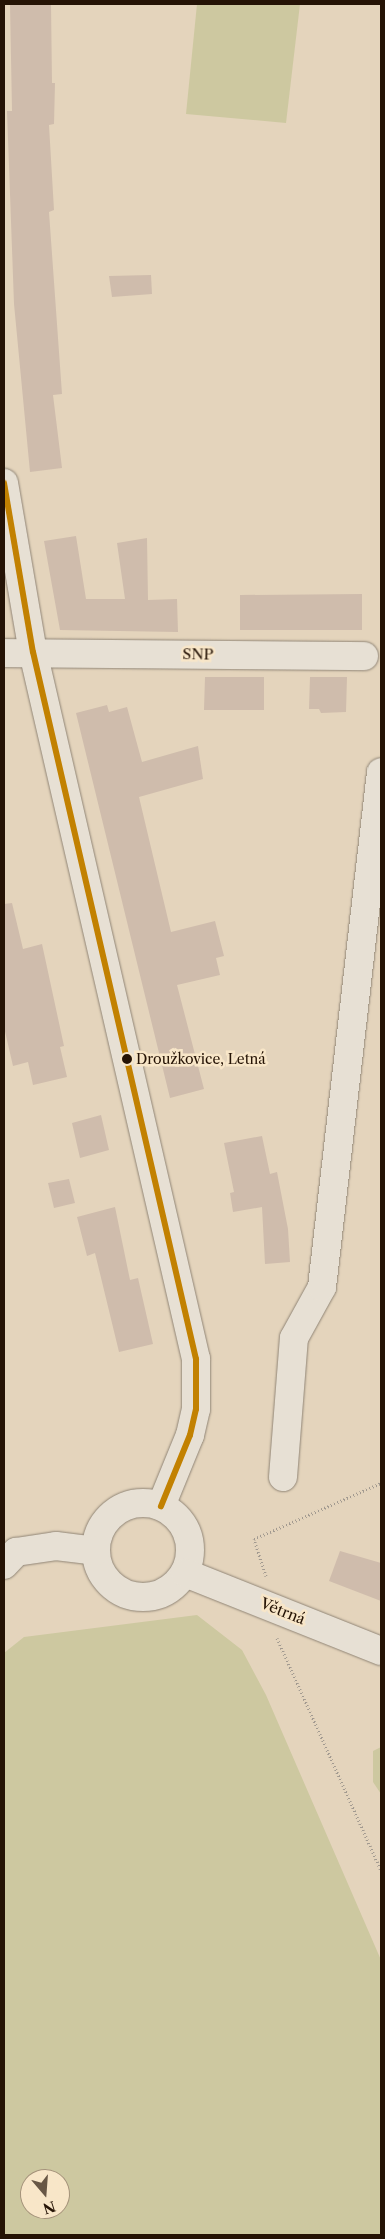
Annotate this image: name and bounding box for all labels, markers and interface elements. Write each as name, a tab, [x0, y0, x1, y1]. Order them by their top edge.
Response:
street label: SNP	[182, 645, 214, 663]
place label: Droužkovice, Letná	[136, 1051, 266, 1067]
marker: Droužkovice, Letná	[122, 1054, 132, 1064]
street label: Větrná	[258, 1594, 308, 1628]
north arrow	[20, 2169, 70, 2219]
text: N	[41, 2197, 58, 2218]

